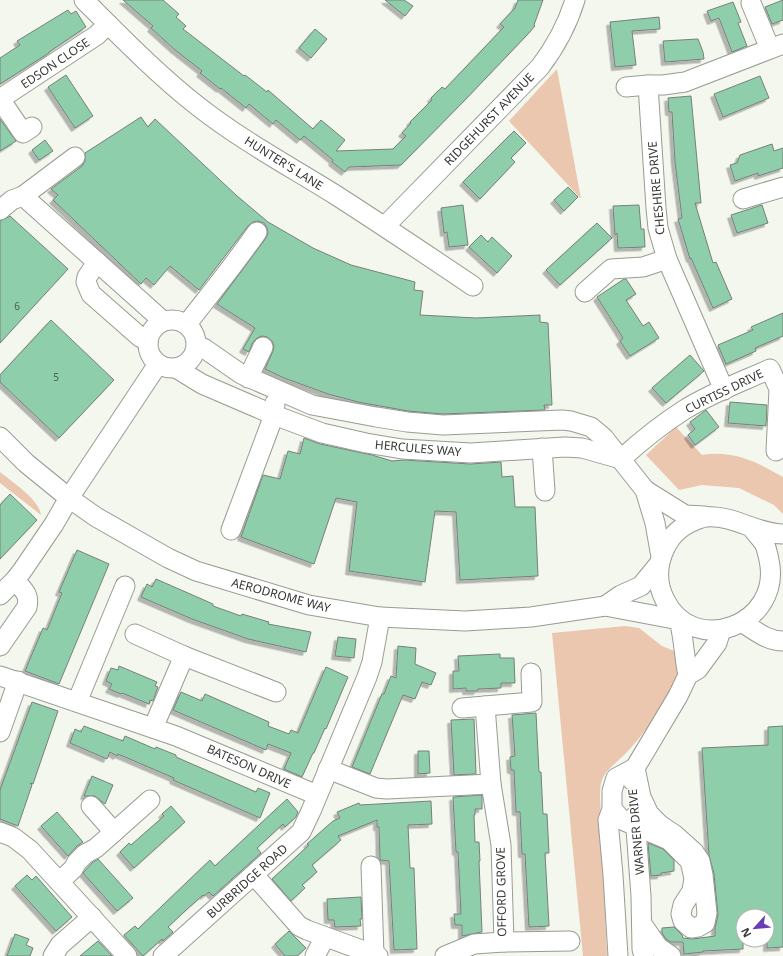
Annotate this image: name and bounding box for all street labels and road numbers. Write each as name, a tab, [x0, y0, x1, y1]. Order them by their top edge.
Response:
street label: EDSON CLOSE	[17, 34, 93, 92]
street label: RIDGEHURST AVENUE	[440, 69, 538, 169]
street label: HUNTER'S LANE	[241, 132, 327, 194]
street label: CHESHIRE DRIVE	[643, 140, 669, 236]
street label: CURTISS DRIVE	[682, 365, 766, 417]
street label: HERCULES WAY	[374, 436, 462, 460]
street label: AERODROME WAY	[230, 574, 333, 616]
street label: BATESON DRIVE	[204, 740, 294, 792]
street label: WARNER DRIVE	[624, 788, 648, 876]
street label: BURBRIDGE ROAD	[203, 840, 291, 922]
street label: OFFORD GROVE	[492, 847, 510, 937]

